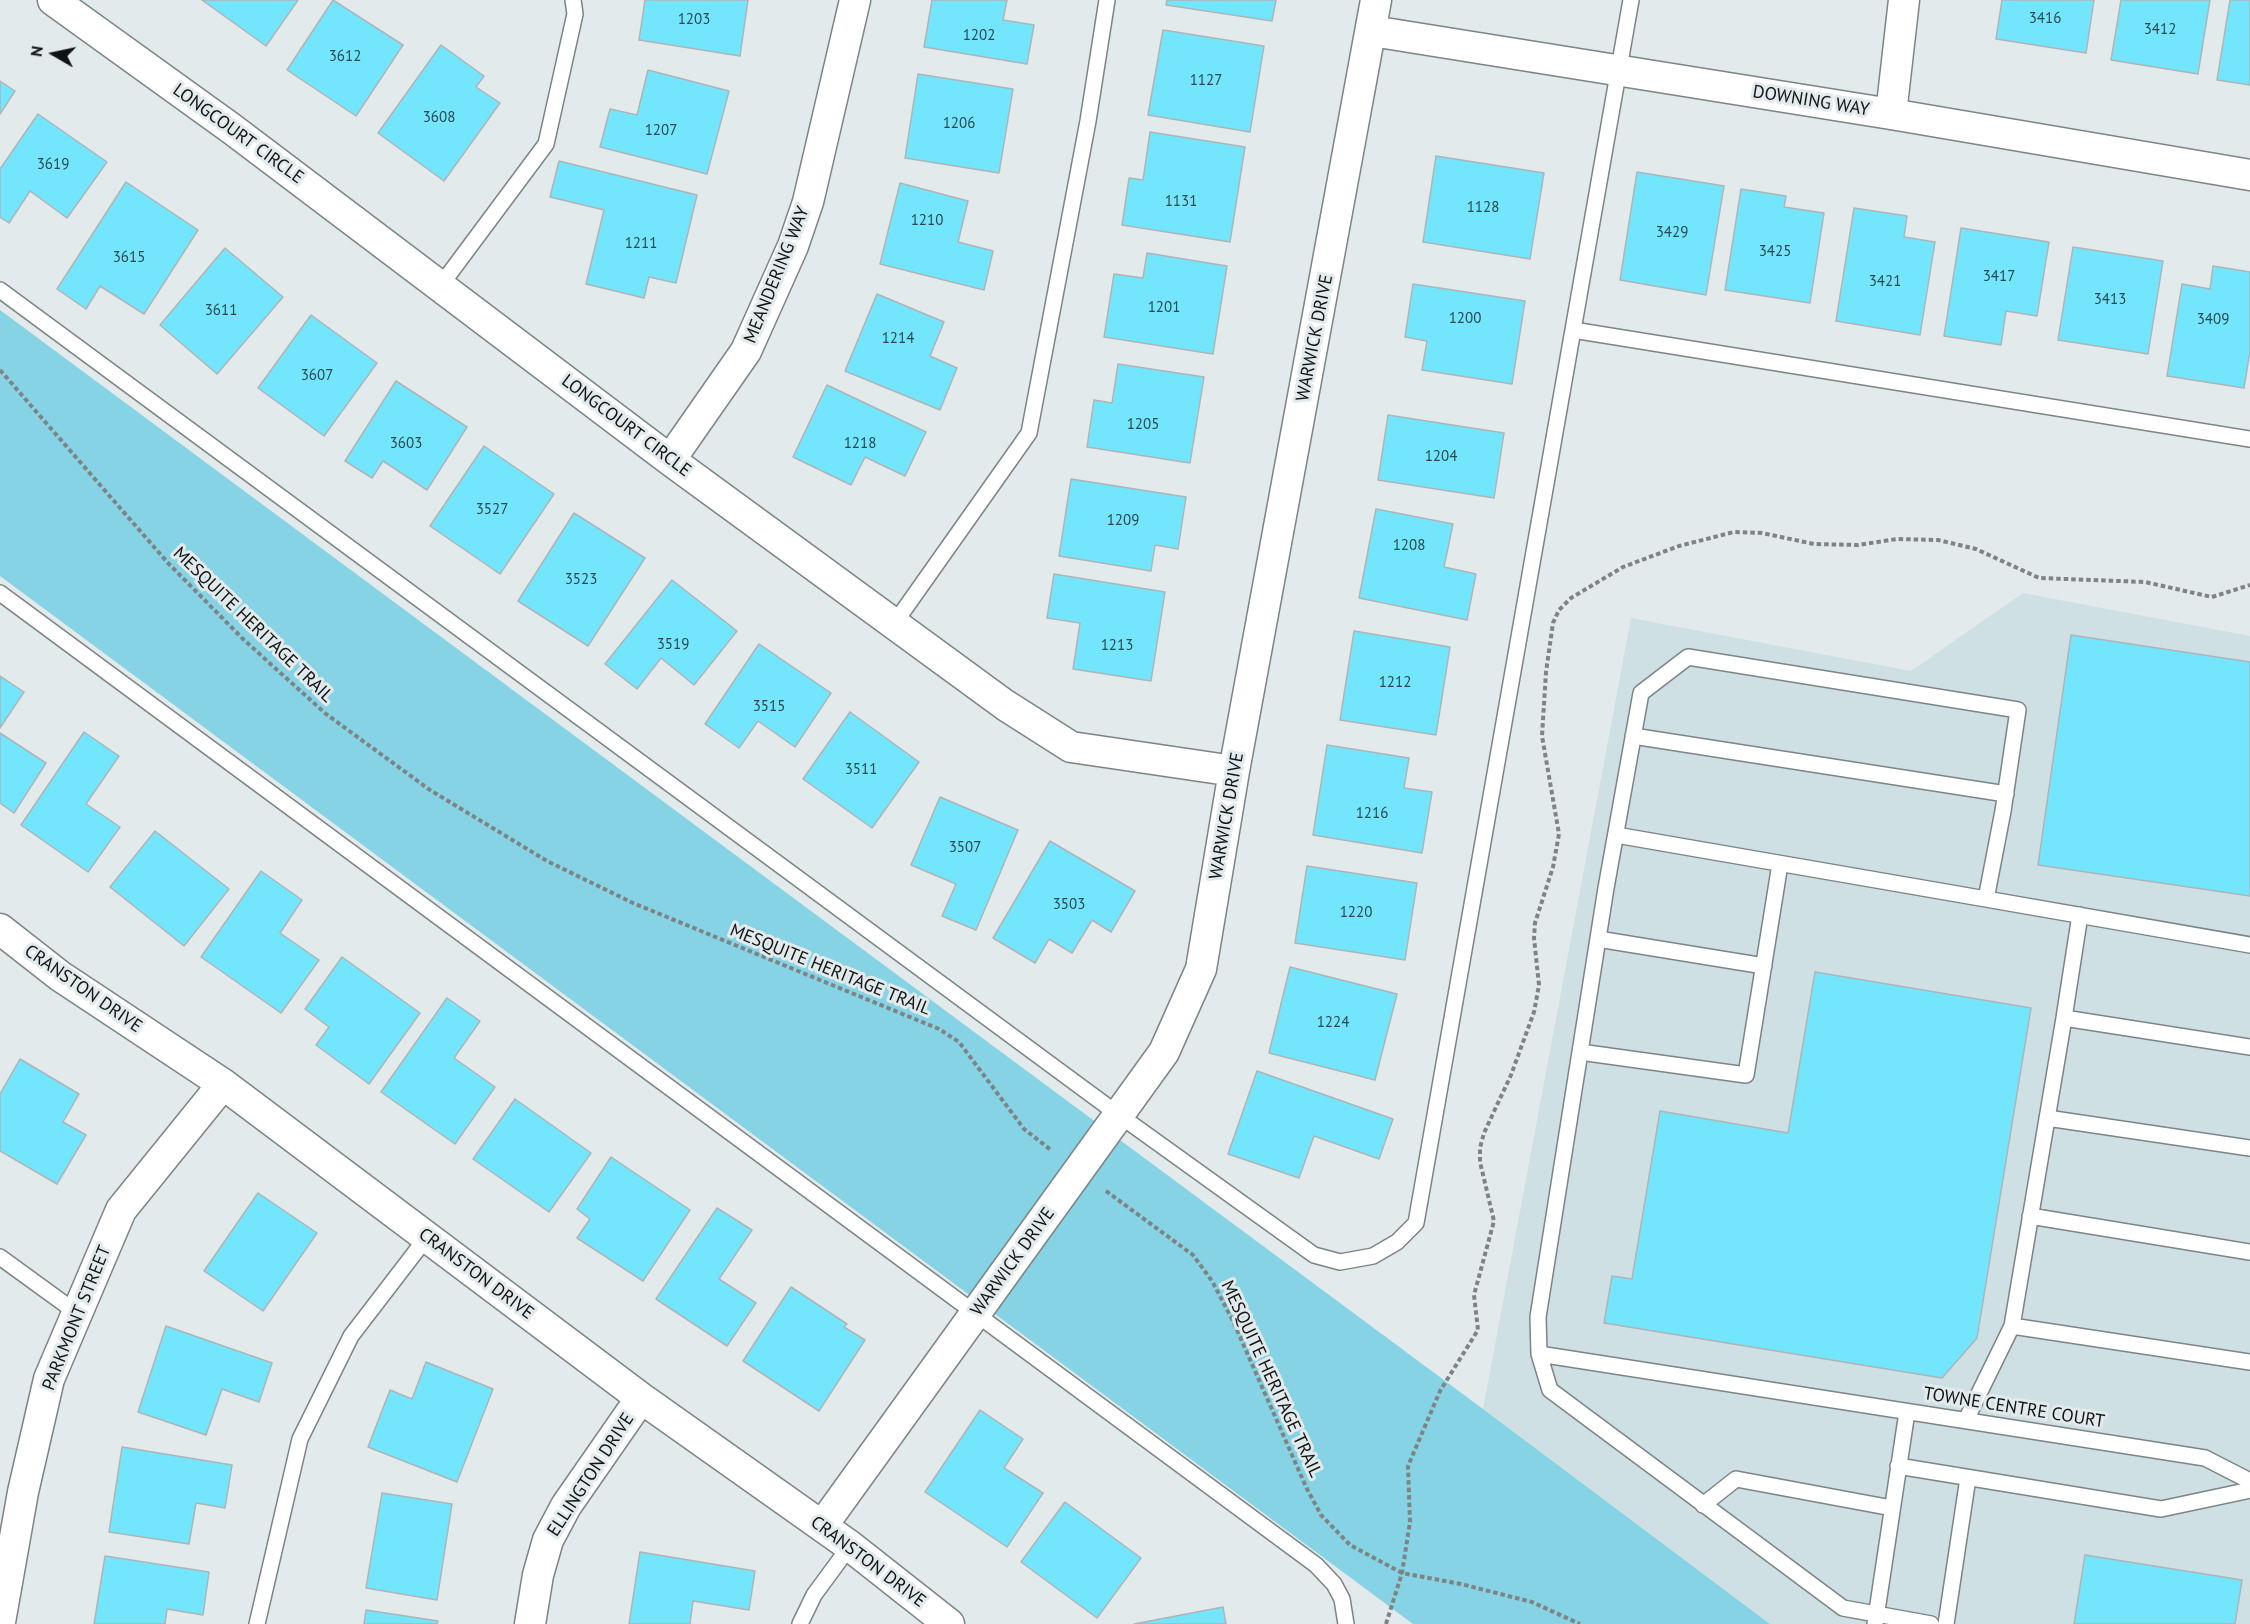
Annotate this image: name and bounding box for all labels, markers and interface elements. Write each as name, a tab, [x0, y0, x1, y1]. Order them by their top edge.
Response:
house number: 3416	[2029, 10, 2061, 28]
house number: 1203	[678, 11, 710, 29]
house number: 3412	[2144, 21, 2176, 39]
north arrow	[24, 24, 84, 84]
house number: 1202	[963, 27, 995, 45]
text: N	[26, 44, 47, 58]
house number: 3612	[329, 48, 361, 66]
house number: 1127	[1190, 72, 1222, 90]
street label: LONGCOURT CIRCLE	[168, 79, 308, 189]
street label: DOWNING WAY	[1751, 81, 1871, 121]
house number: 3608	[423, 109, 455, 127]
house number: 1206	[943, 115, 975, 133]
house number: 1207	[645, 122, 677, 140]
house number: 3619	[37, 156, 69, 174]
house number: 1131	[1165, 193, 1197, 211]
house number: 1128	[1467, 199, 1499, 217]
street label: MEANDERING WAY	[740, 203, 814, 347]
house number: 1210	[911, 212, 943, 230]
house number: 3429	[1656, 224, 1688, 242]
house number: 1211	[625, 235, 657, 253]
house number: 3425	[1759, 243, 1791, 261]
house number: 3615	[113, 249, 145, 267]
house number: 3417	[1983, 268, 2015, 286]
street label: WARWICK DRIVE	[1292, 273, 1338, 403]
house number: 3421	[1869, 273, 1901, 291]
house number: 3413	[2094, 291, 2126, 309]
house number: 1201	[1148, 299, 1180, 317]
house number: 3611	[205, 302, 237, 320]
house number: 1200	[1449, 310, 1481, 328]
house number: 3409	[2197, 311, 2229, 329]
house number: 1214	[882, 330, 914, 348]
house number: 3607	[301, 367, 333, 385]
street label: LONGCOURT CIRCLE	[557, 370, 695, 482]
house number: 1205	[1127, 416, 1159, 434]
house number: 3603	[390, 435, 422, 453]
house number: 1218	[844, 435, 876, 453]
house number: 1204	[1425, 448, 1457, 466]
house number: 3527	[476, 501, 508, 519]
house number: 1209	[1107, 512, 1139, 530]
house number: 1208	[1393, 537, 1425, 555]
street label: MESQUITE HERITAGE TRAIL	[168, 543, 338, 707]
house number: 3523	[565, 571, 597, 589]
house number: 3519	[657, 636, 689, 654]
house number: 1213	[1101, 637, 1133, 655]
house number: 1212	[1379, 674, 1411, 692]
house number: 3515	[753, 698, 785, 716]
street label: WARWICK DRIVE	[1205, 751, 1249, 881]
house number: 3511	[845, 761, 877, 779]
house number: 1216	[1356, 805, 1388, 823]
house number: 3507	[949, 839, 981, 857]
house number: 3503	[1053, 896, 1085, 914]
house number: 1220	[1340, 904, 1372, 922]
street label: MESQUITE HERITAGE TRAIL	[727, 920, 933, 1020]
street label: CRANSTON DRIVE	[20, 940, 146, 1038]
house number: 1224	[1317, 1014, 1349, 1032]
street label: WARWICK DRIVE	[966, 1204, 1060, 1320]
street label: CRANSTON DRIVE	[414, 1224, 538, 1324]
street label: PARKMONT STREET	[38, 1242, 116, 1394]
street label: MESQUITE HERITAGE TRAIL	[1216, 1277, 1326, 1481]
street label: TOWNE CENTRE COURT	[1922, 1383, 2106, 1433]
street label: ELLINGTON DRIVE	[543, 1409, 639, 1541]
street label: CRANSTON DRIVE	[806, 1512, 930, 1612]

